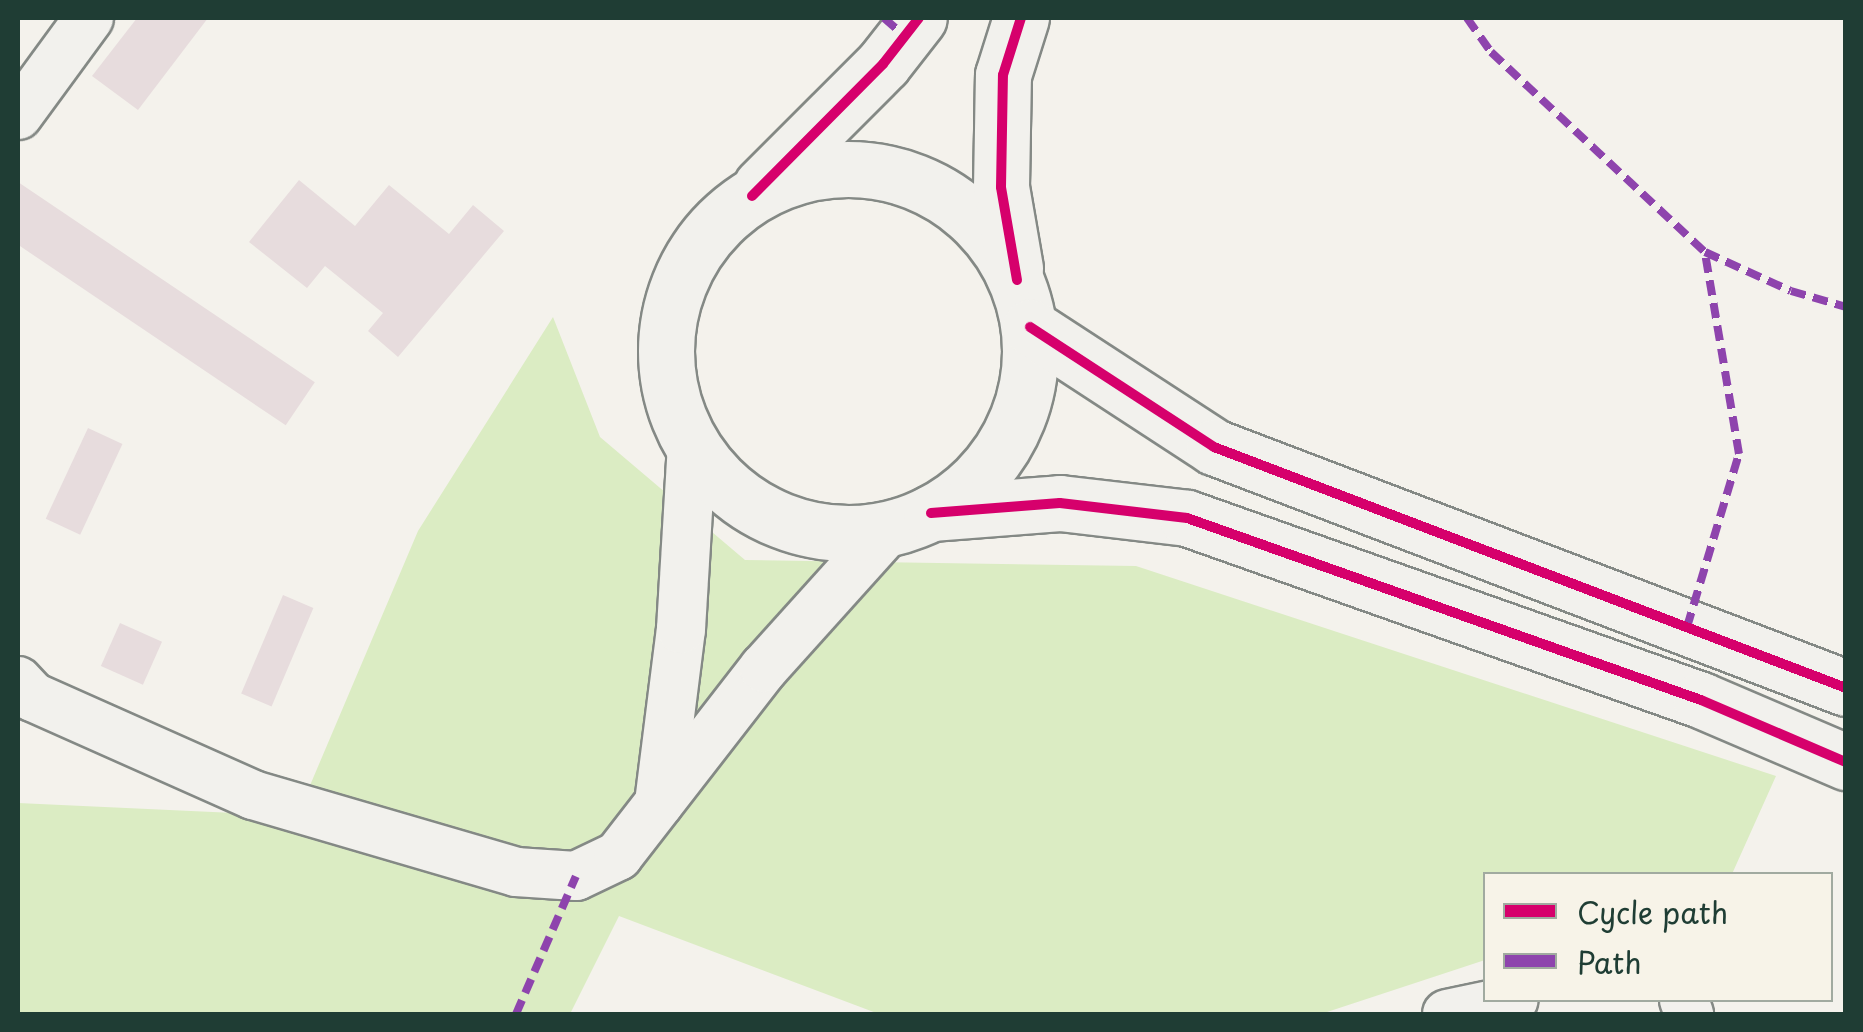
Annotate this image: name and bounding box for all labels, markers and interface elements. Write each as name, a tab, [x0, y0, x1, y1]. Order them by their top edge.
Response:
legend	[1483, 872, 1833, 1002]
text: Cycle path	[1577, 889, 1728, 934]
text: Path	[1577, 939, 1642, 984]

